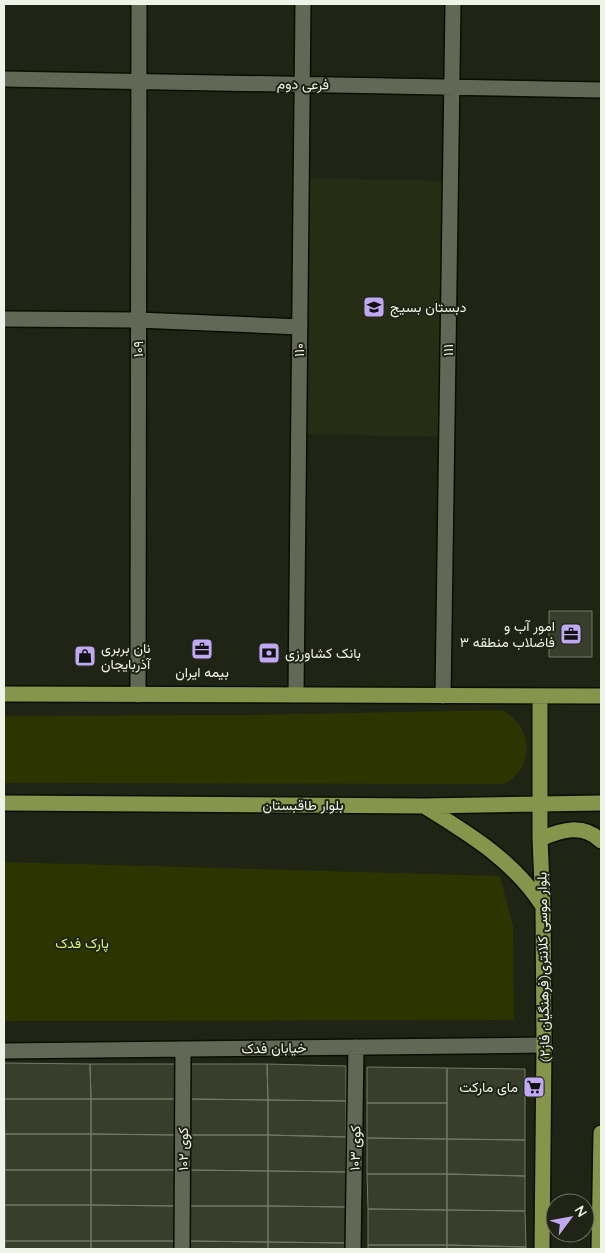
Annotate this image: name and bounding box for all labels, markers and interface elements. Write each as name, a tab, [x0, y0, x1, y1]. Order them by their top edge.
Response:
street label: فرعی دوم	[277, 75, 329, 93]
school or university icon: دبستان بسیج	[362, 295, 386, 319]
place label: دبستان بسیج	[390, 298, 467, 318]
street label: ۱۰۹	[129, 341, 147, 357]
street label: ۱۱۰	[290, 343, 308, 357]
street label: ۱۱۱	[439, 344, 457, 356]
place label: امور آب و فاضلاب منطقه ۳	[460, 617, 555, 651]
office icon: امور آب و فاضلاب منطقه ۳	[559, 622, 583, 646]
office icon: بیمه ایران	[190, 637, 214, 661]
place label: نان بربری آذربایجان	[101, 639, 152, 673]
bank icon: بانک کشاورزی	[257, 641, 281, 665]
shop icon: نان بربری آذربایجان	[73, 644, 97, 668]
place label: بانک کشاورزی	[285, 644, 361, 662]
place label: بیمه ایران	[175, 663, 229, 681]
street label: بلوار طاقبستان	[262, 796, 344, 814]
street label: بلوار موسی کلانتری(فرهنگیان فاز۲)	[532, 872, 554, 1062]
park label: پارک فدک	[55, 934, 109, 953]
street label: خیابان فدک	[241, 1038, 307, 1058]
supermarket icon: مای مارکت	[522, 1075, 546, 1099]
place label: مای مارکت	[459, 1078, 518, 1096]
street label: کوی ۱۰۳	[346, 1125, 364, 1171]
street label: کوی ۱۰۲	[174, 1127, 192, 1171]
north arrow	[545, 1193, 595, 1243]
text: N	[571, 1202, 591, 1220]

